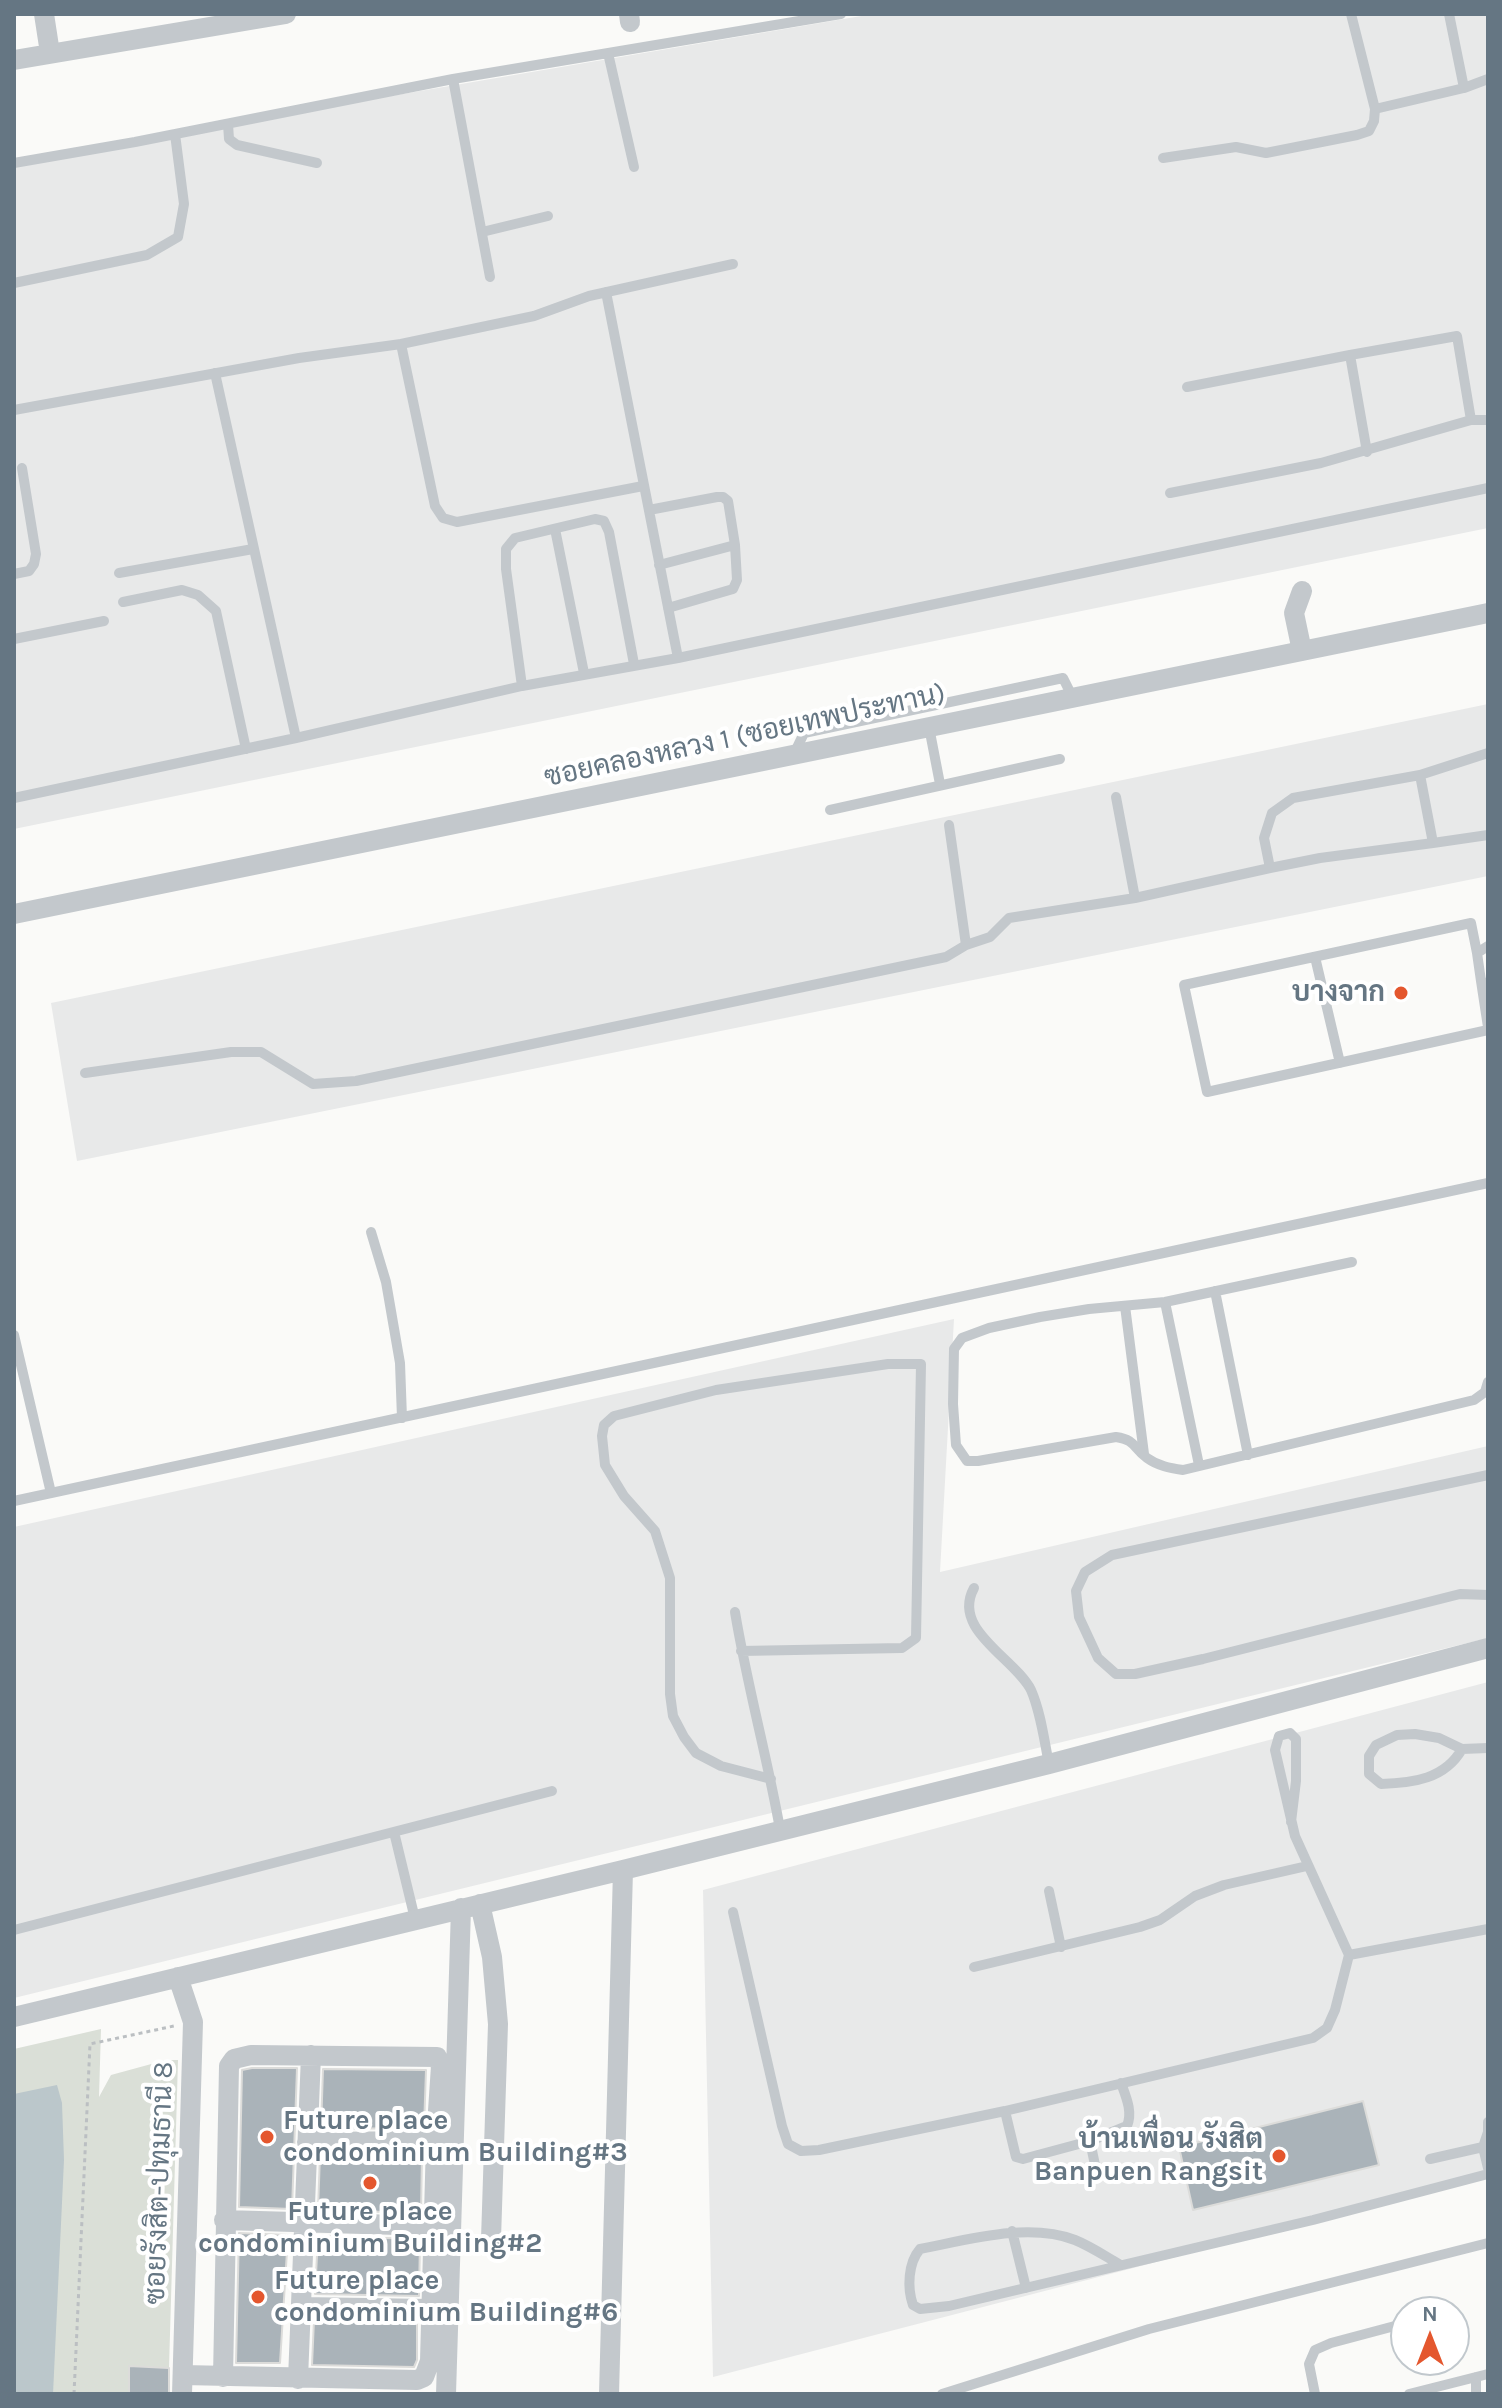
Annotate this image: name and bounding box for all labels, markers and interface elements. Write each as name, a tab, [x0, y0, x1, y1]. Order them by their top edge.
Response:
street label: ซอยคลองหลวง 1 (ซอยเทพประทาน)	[541, 677, 949, 795]
place label: บางจาก	[1292, 976, 1385, 1010]
marker: บางจาก	[1392, 984, 1410, 1002]
street label: ซอยรังสิต-ปทุมธานี 8	[139, 2061, 181, 2305]
place label: Future place condominium Building#3	[283, 2104, 628, 2170]
place label: บ้านเพื่อน รังสิต Banpuen Rangsit	[1034, 2123, 1263, 2189]
marker: Future place condominium Building#3	[258, 2128, 276, 2146]
marker: บ้านเพื่อน รังสิต Banpuen Rangsit	[1270, 2147, 1288, 2165]
marker: Future place condominium Building#2	[361, 2174, 379, 2192]
place label: Future place condominium Building#2	[198, 2195, 542, 2261]
place label: Future place condominium Building#6	[274, 2264, 618, 2330]
marker: Future place condominium Building#6	[249, 2288, 267, 2306]
north arrow	[1390, 2296, 1470, 2376]
text: N	[1422, 2301, 1438, 2327]

